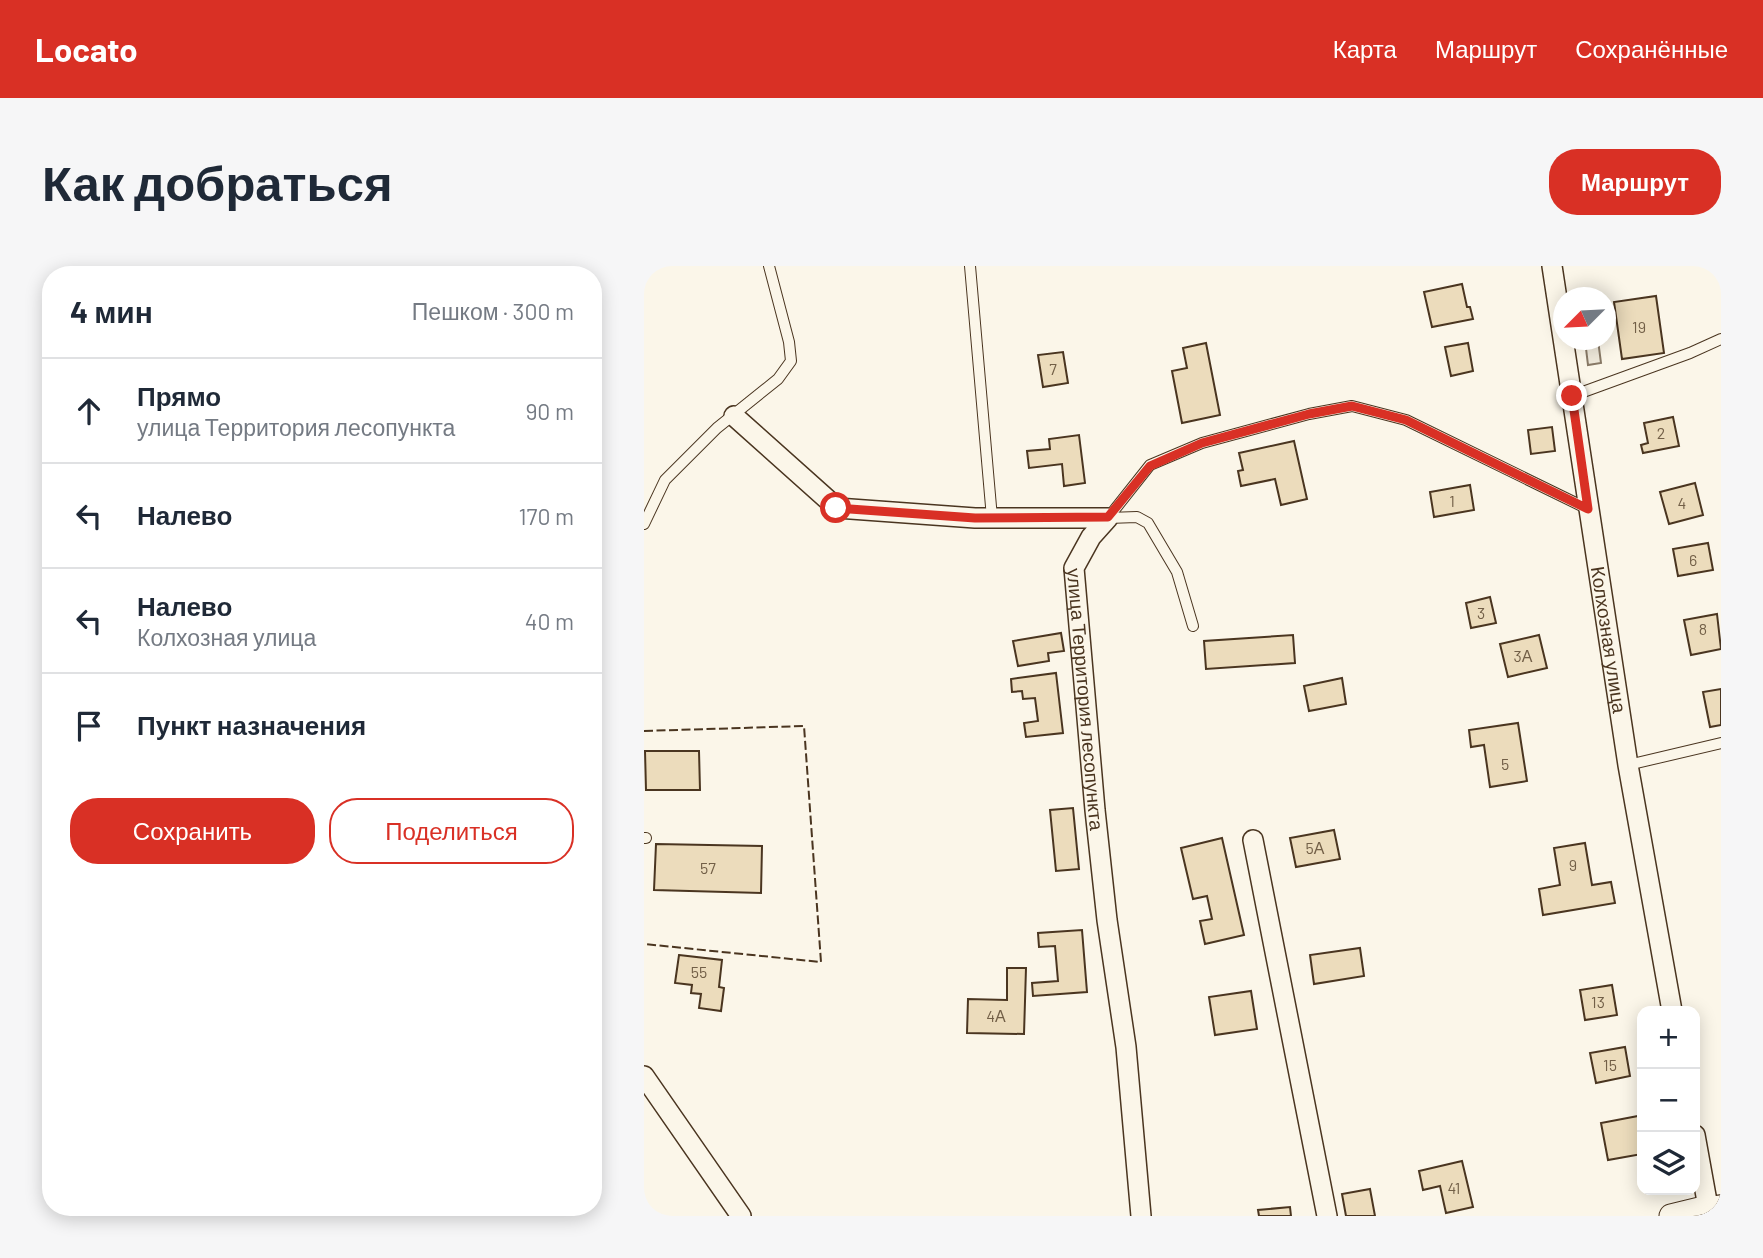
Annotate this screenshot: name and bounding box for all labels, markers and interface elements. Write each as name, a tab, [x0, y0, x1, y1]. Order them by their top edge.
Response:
text: Locato	[35, 29, 138, 69]
text: Карта	[1333, 34, 1397, 63]
text: Маршрут	[1435, 34, 1537, 63]
text: Сохранённые	[1575, 34, 1728, 63]
button: Маршрут	[1549, 149, 1721, 215]
text: Как добраться	[42, 152, 393, 211]
north arrow	[1553, 287, 1616, 350]
text: 4 мин	[70, 293, 153, 329]
text: Пешком · 300 m	[412, 297, 574, 325]
house number: 19	[1632, 317, 1646, 336]
house number: 7	[1049, 359, 1057, 378]
text: Прямо	[137, 380, 221, 411]
route end	[1556, 380, 1587, 411]
icon: ahead	[70, 392, 108, 430]
text: 90 m	[525, 397, 574, 425]
text: улица Территория лесопункта	[137, 413, 455, 441]
house number: 2	[1657, 423, 1665, 442]
house number: 1	[1449, 491, 1455, 510]
route start	[820, 492, 851, 523]
house number: 4	[1678, 493, 1686, 512]
icon: left	[70, 497, 108, 535]
text: Налево	[137, 499, 232, 530]
text: 170 m	[518, 502, 574, 530]
house number: 6	[1689, 550, 1697, 569]
street label: Колхозная улица	[1587, 565, 1632, 715]
street label: улица Территория лесопункта	[1063, 567, 1109, 832]
text: Налево	[137, 590, 232, 621]
icon: left	[70, 602, 108, 640]
house number: 3	[1477, 603, 1485, 622]
text: 40 m	[525, 607, 574, 635]
house number: 8	[1699, 619, 1707, 638]
text: Колхозная улица	[137, 623, 316, 651]
house number: 3А	[1514, 646, 1533, 665]
icon: arrive	[70, 707, 108, 745]
text: Пункт назначения	[137, 709, 366, 740]
house number: 5	[1501, 754, 1509, 773]
button: Сохранить	[70, 798, 315, 864]
button: Поделиться	[329, 798, 574, 864]
house number: 5А	[1306, 838, 1325, 857]
house number: 9	[1569, 855, 1577, 874]
house number: 57	[700, 858, 716, 877]
house number: 55	[691, 962, 707, 981]
house number: 13	[1591, 992, 1605, 1011]
house number: 4А	[986, 1006, 1006, 1025]
map controls	[1637, 1006, 1700, 1195]
button: +	[1637, 1006, 1700, 1069]
house number: 15	[1603, 1055, 1617, 1074]
button: −	[1637, 1069, 1700, 1132]
button: layers	[1637, 1132, 1700, 1195]
house number: 41	[1448, 1178, 1460, 1197]

